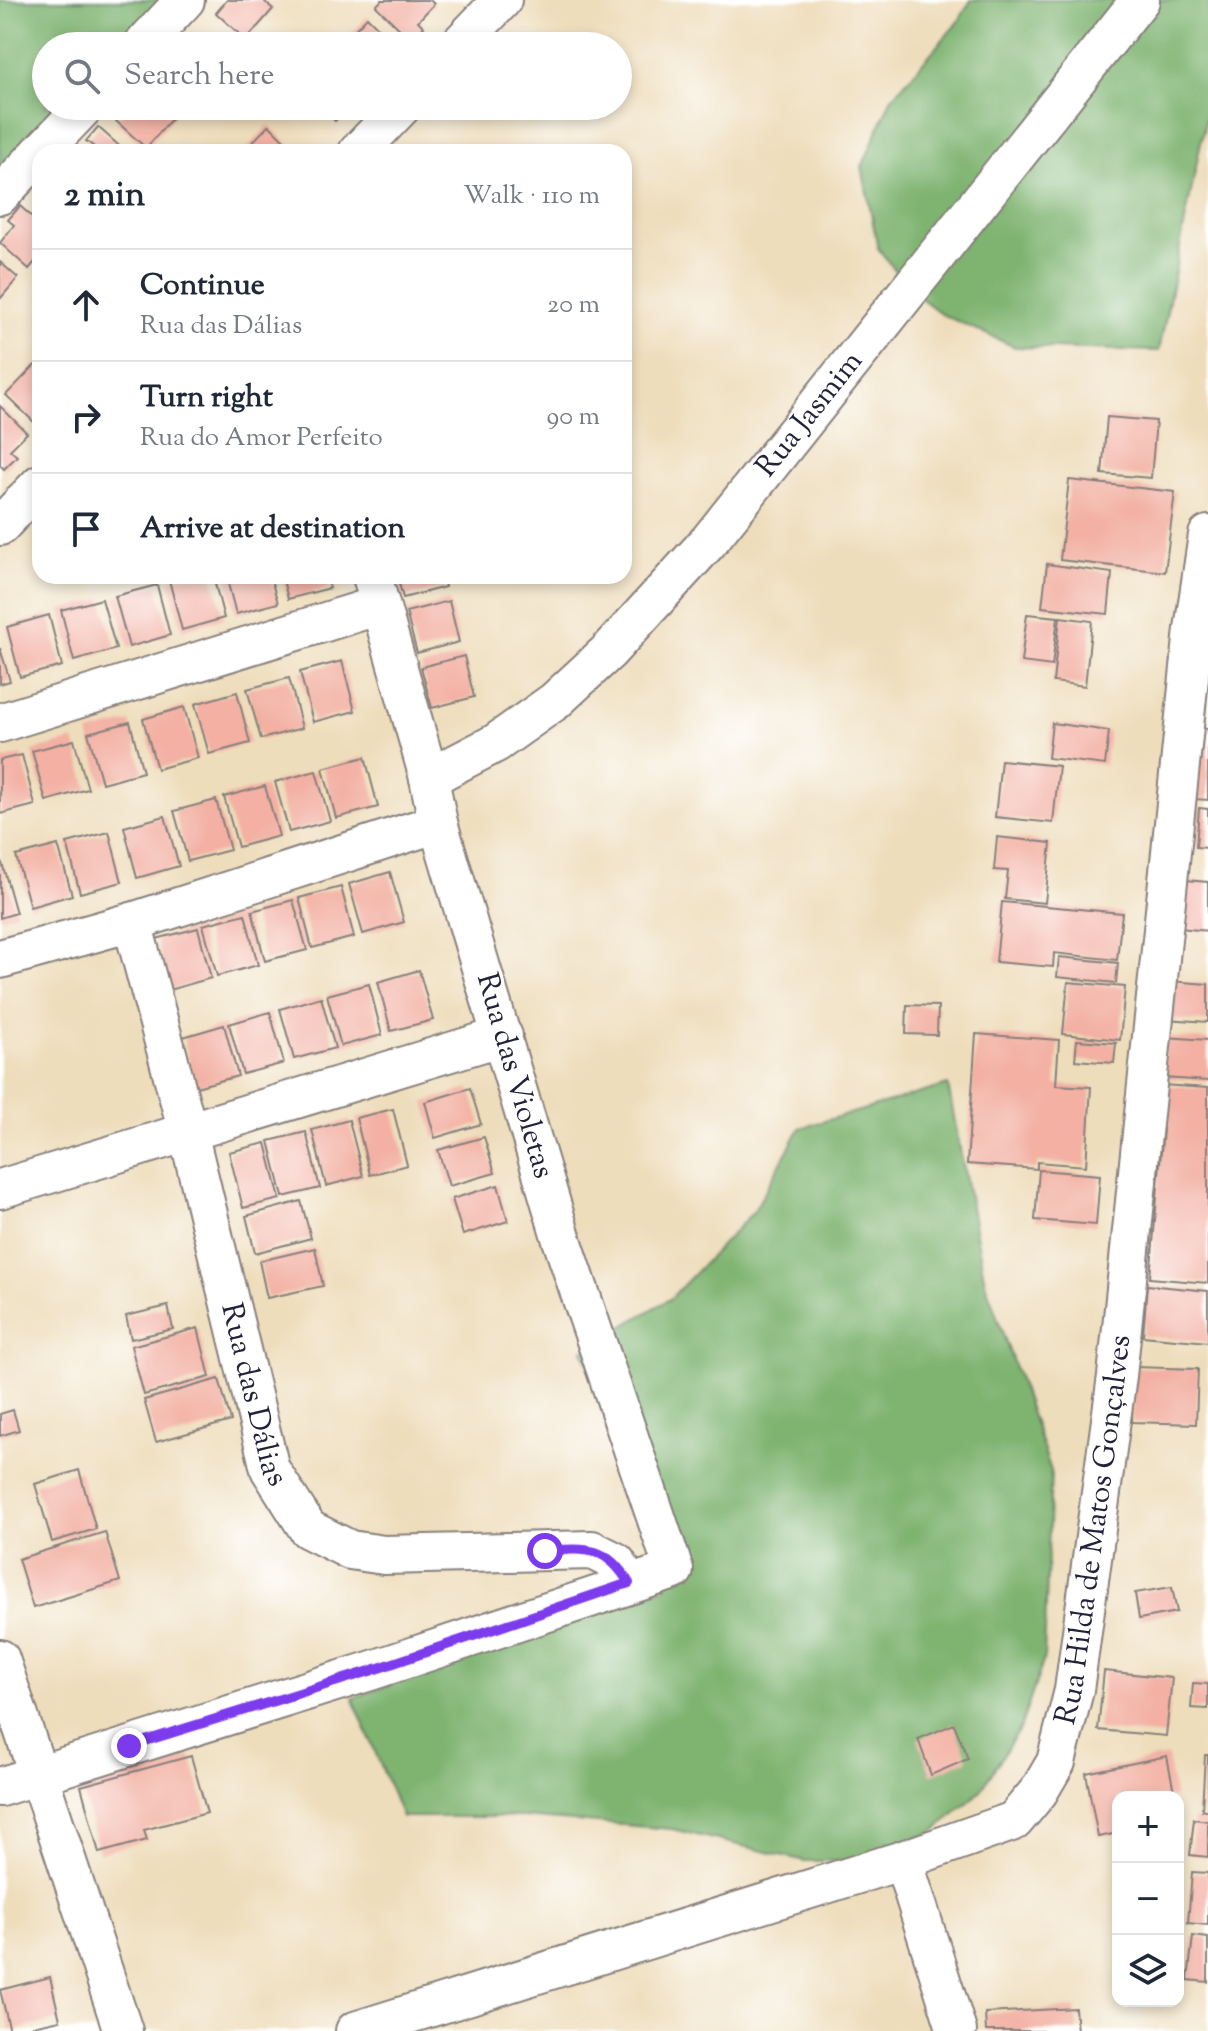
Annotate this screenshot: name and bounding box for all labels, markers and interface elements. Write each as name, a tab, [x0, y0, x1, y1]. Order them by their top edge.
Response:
search box	[32, 32, 632, 120]
icon: search	[60, 54, 104, 98]
text: Search here	[124, 55, 274, 98]
text: 2 min	[64, 172, 145, 221]
text: Walk · 110 m	[463, 178, 600, 215]
text: Continue	[140, 265, 265, 308]
icon: ahead	[64, 283, 108, 327]
text: 20 m	[547, 287, 600, 324]
text: Rua das Dálias	[140, 308, 302, 345]
street label: Rua Jasmim	[746, 342, 874, 487]
text: Turn right	[140, 377, 273, 420]
icon: right	[64, 395, 108, 439]
text: 90 m	[547, 399, 600, 436]
text: Rua do Amor Perfeito	[140, 420, 383, 457]
icon: arrive	[64, 507, 108, 551]
text: Arrive at destination	[140, 508, 405, 551]
street label: Rua das Violetas	[464, 968, 564, 1184]
street label: Rua das Dálias	[209, 1299, 298, 1495]
street label: Rua Hilda de Matos Gonçalves	[1045, 1333, 1143, 1729]
route start	[527, 1533, 563, 1569]
route end	[111, 1728, 147, 1764]
map controls	[1112, 1791, 1184, 2007]
button: +	[1112, 1791, 1184, 1863]
button: −	[1112, 1863, 1184, 1935]
button: layers	[1112, 1935, 1184, 2007]

